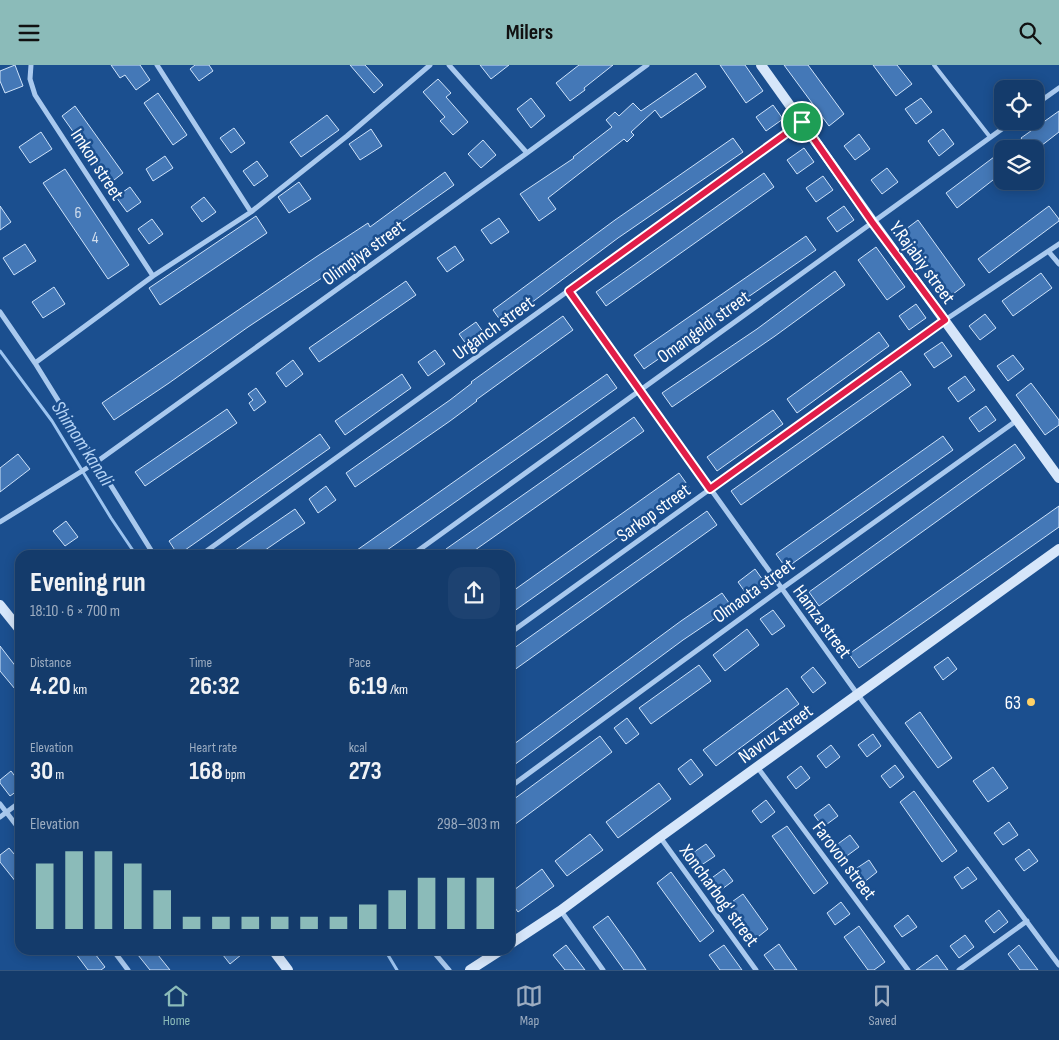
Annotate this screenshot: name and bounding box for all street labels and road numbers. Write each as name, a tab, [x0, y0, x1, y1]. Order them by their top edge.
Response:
street label: Imkon street	[65, 125, 129, 205]
street label: Olimpiya street	[318, 215, 410, 291]
street label: Y.Rajabiy street	[884, 217, 960, 309]
street label: Omangeldi street	[653, 286, 755, 369]
street label: Urganch street	[449, 291, 539, 365]
street label: Sarkop street	[613, 479, 695, 548]
street label: Olmaota street	[709, 554, 799, 628]
street label: Hamza street	[787, 581, 856, 663]
street label: Navruz street	[734, 699, 818, 769]
street label: Farovon street	[807, 817, 881, 905]
street label: Xoncharbog' street	[674, 840, 764, 951]

